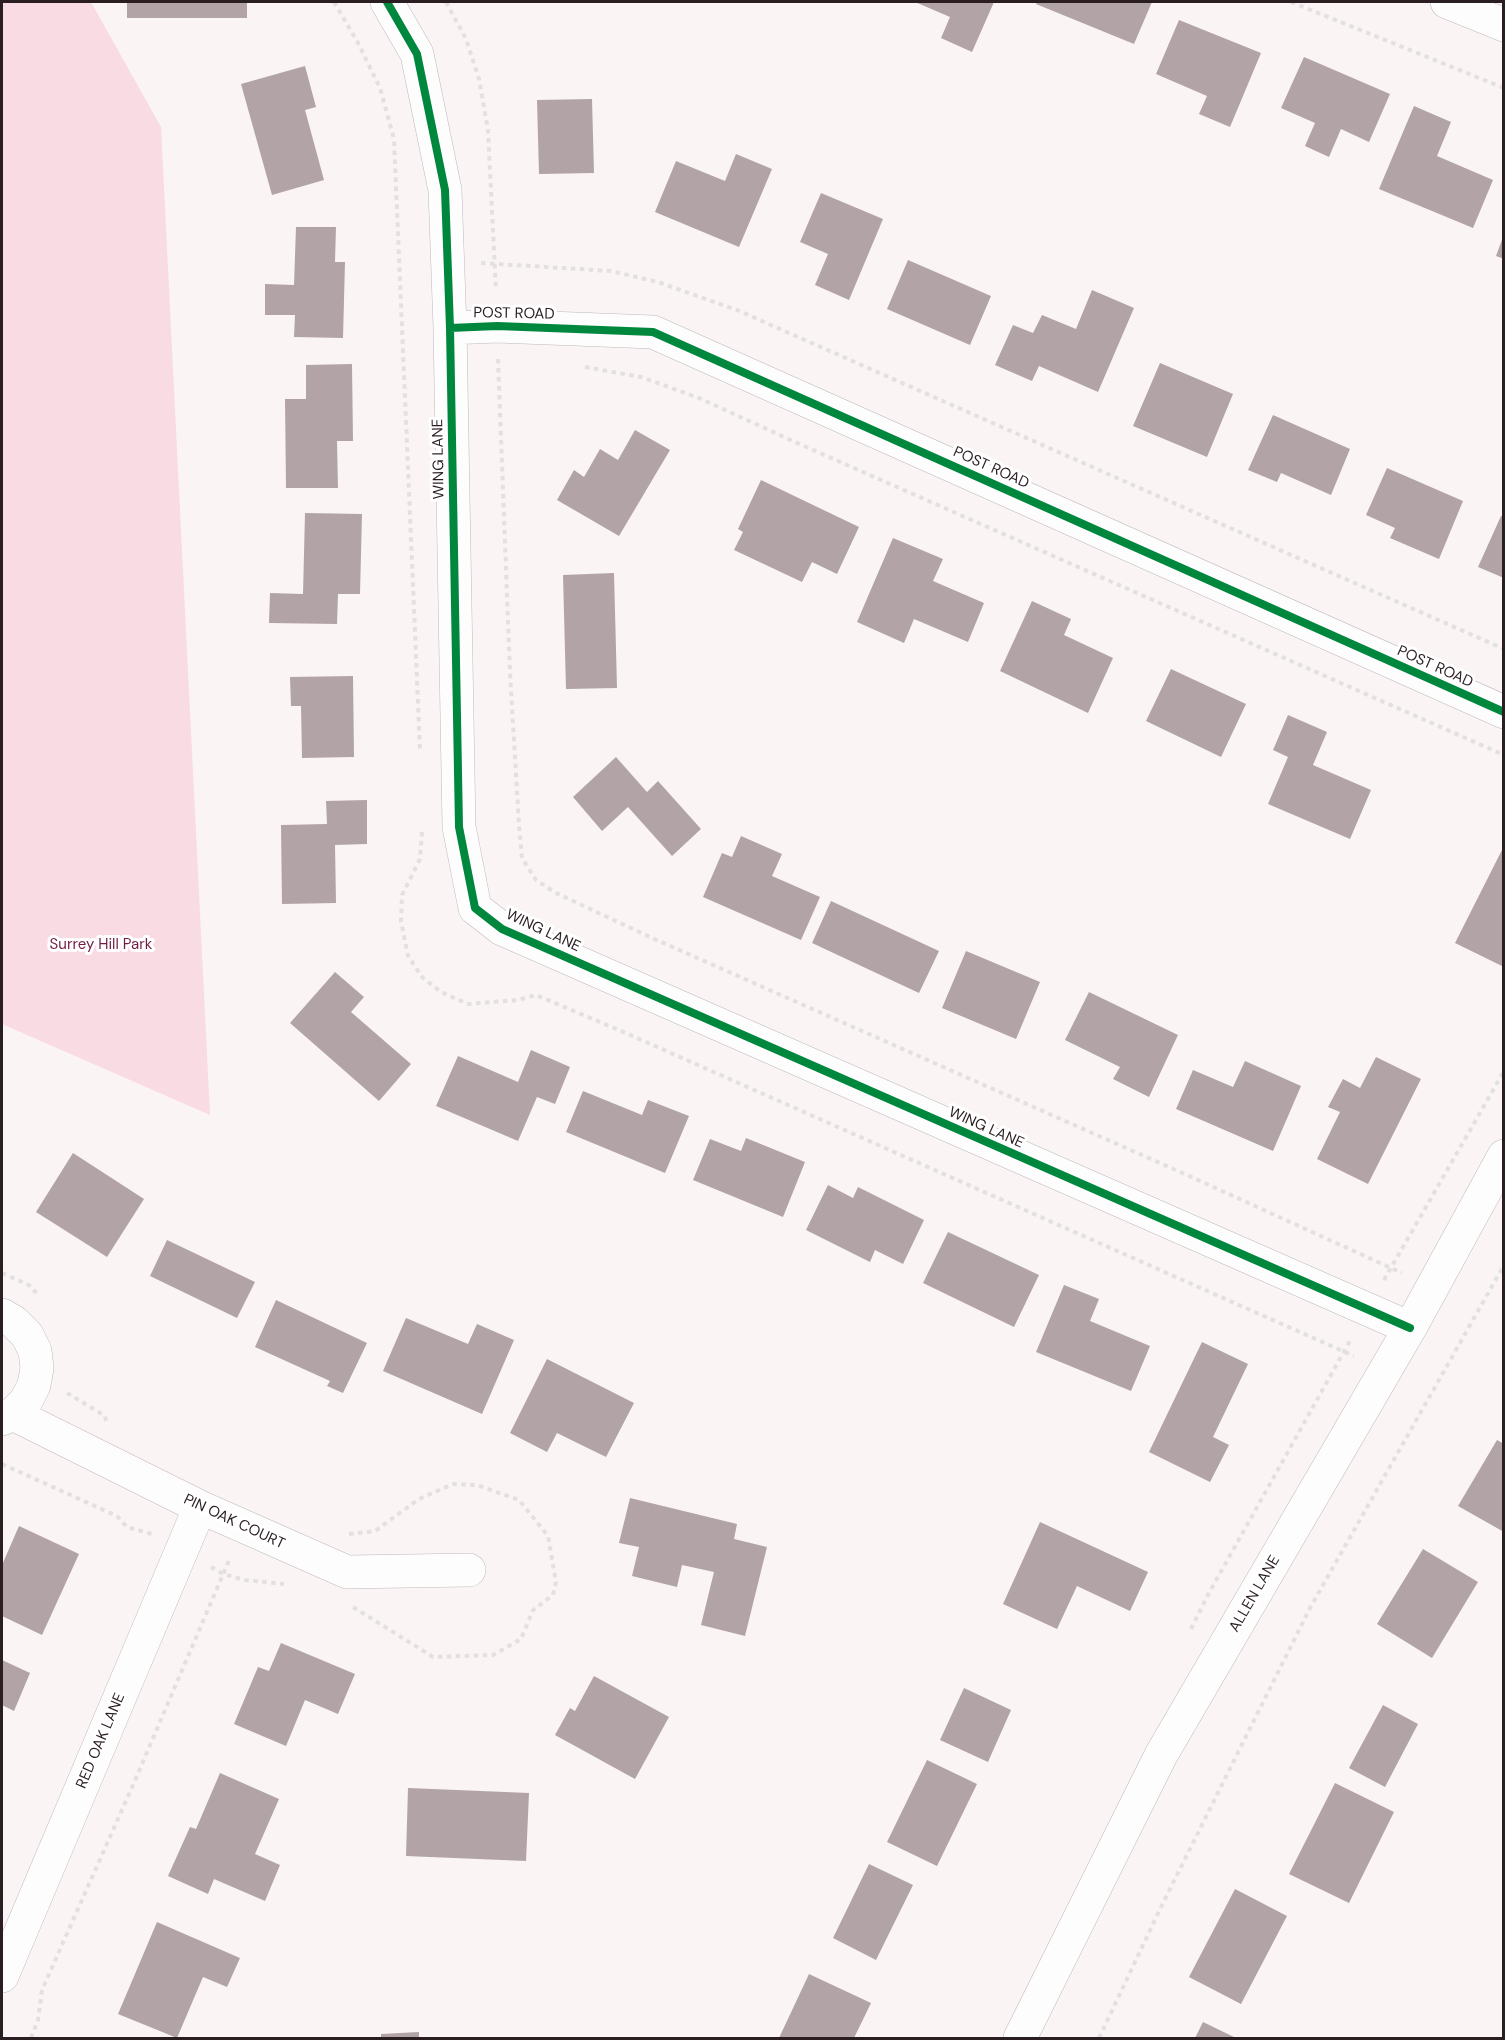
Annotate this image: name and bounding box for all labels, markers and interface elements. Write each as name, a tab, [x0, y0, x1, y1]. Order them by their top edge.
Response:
street label: POST ROAD	[473, 304, 555, 324]
street label: WING LANE	[429, 419, 449, 499]
street label: POST ROAD	[950, 443, 1032, 493]
street label: POST ROAD	[1394, 642, 1476, 692]
street label: WING LANE	[503, 906, 583, 956]
park label: Surrey Hill Park	[50, 936, 152, 954]
street label: WING LANE	[946, 1103, 1026, 1153]
street label: PIN OAK COURT	[181, 1491, 287, 1553]
street label: ALLEN LANE	[1226, 1553, 1284, 1635]
street label: RED OAK LANE	[73, 1691, 129, 1791]

